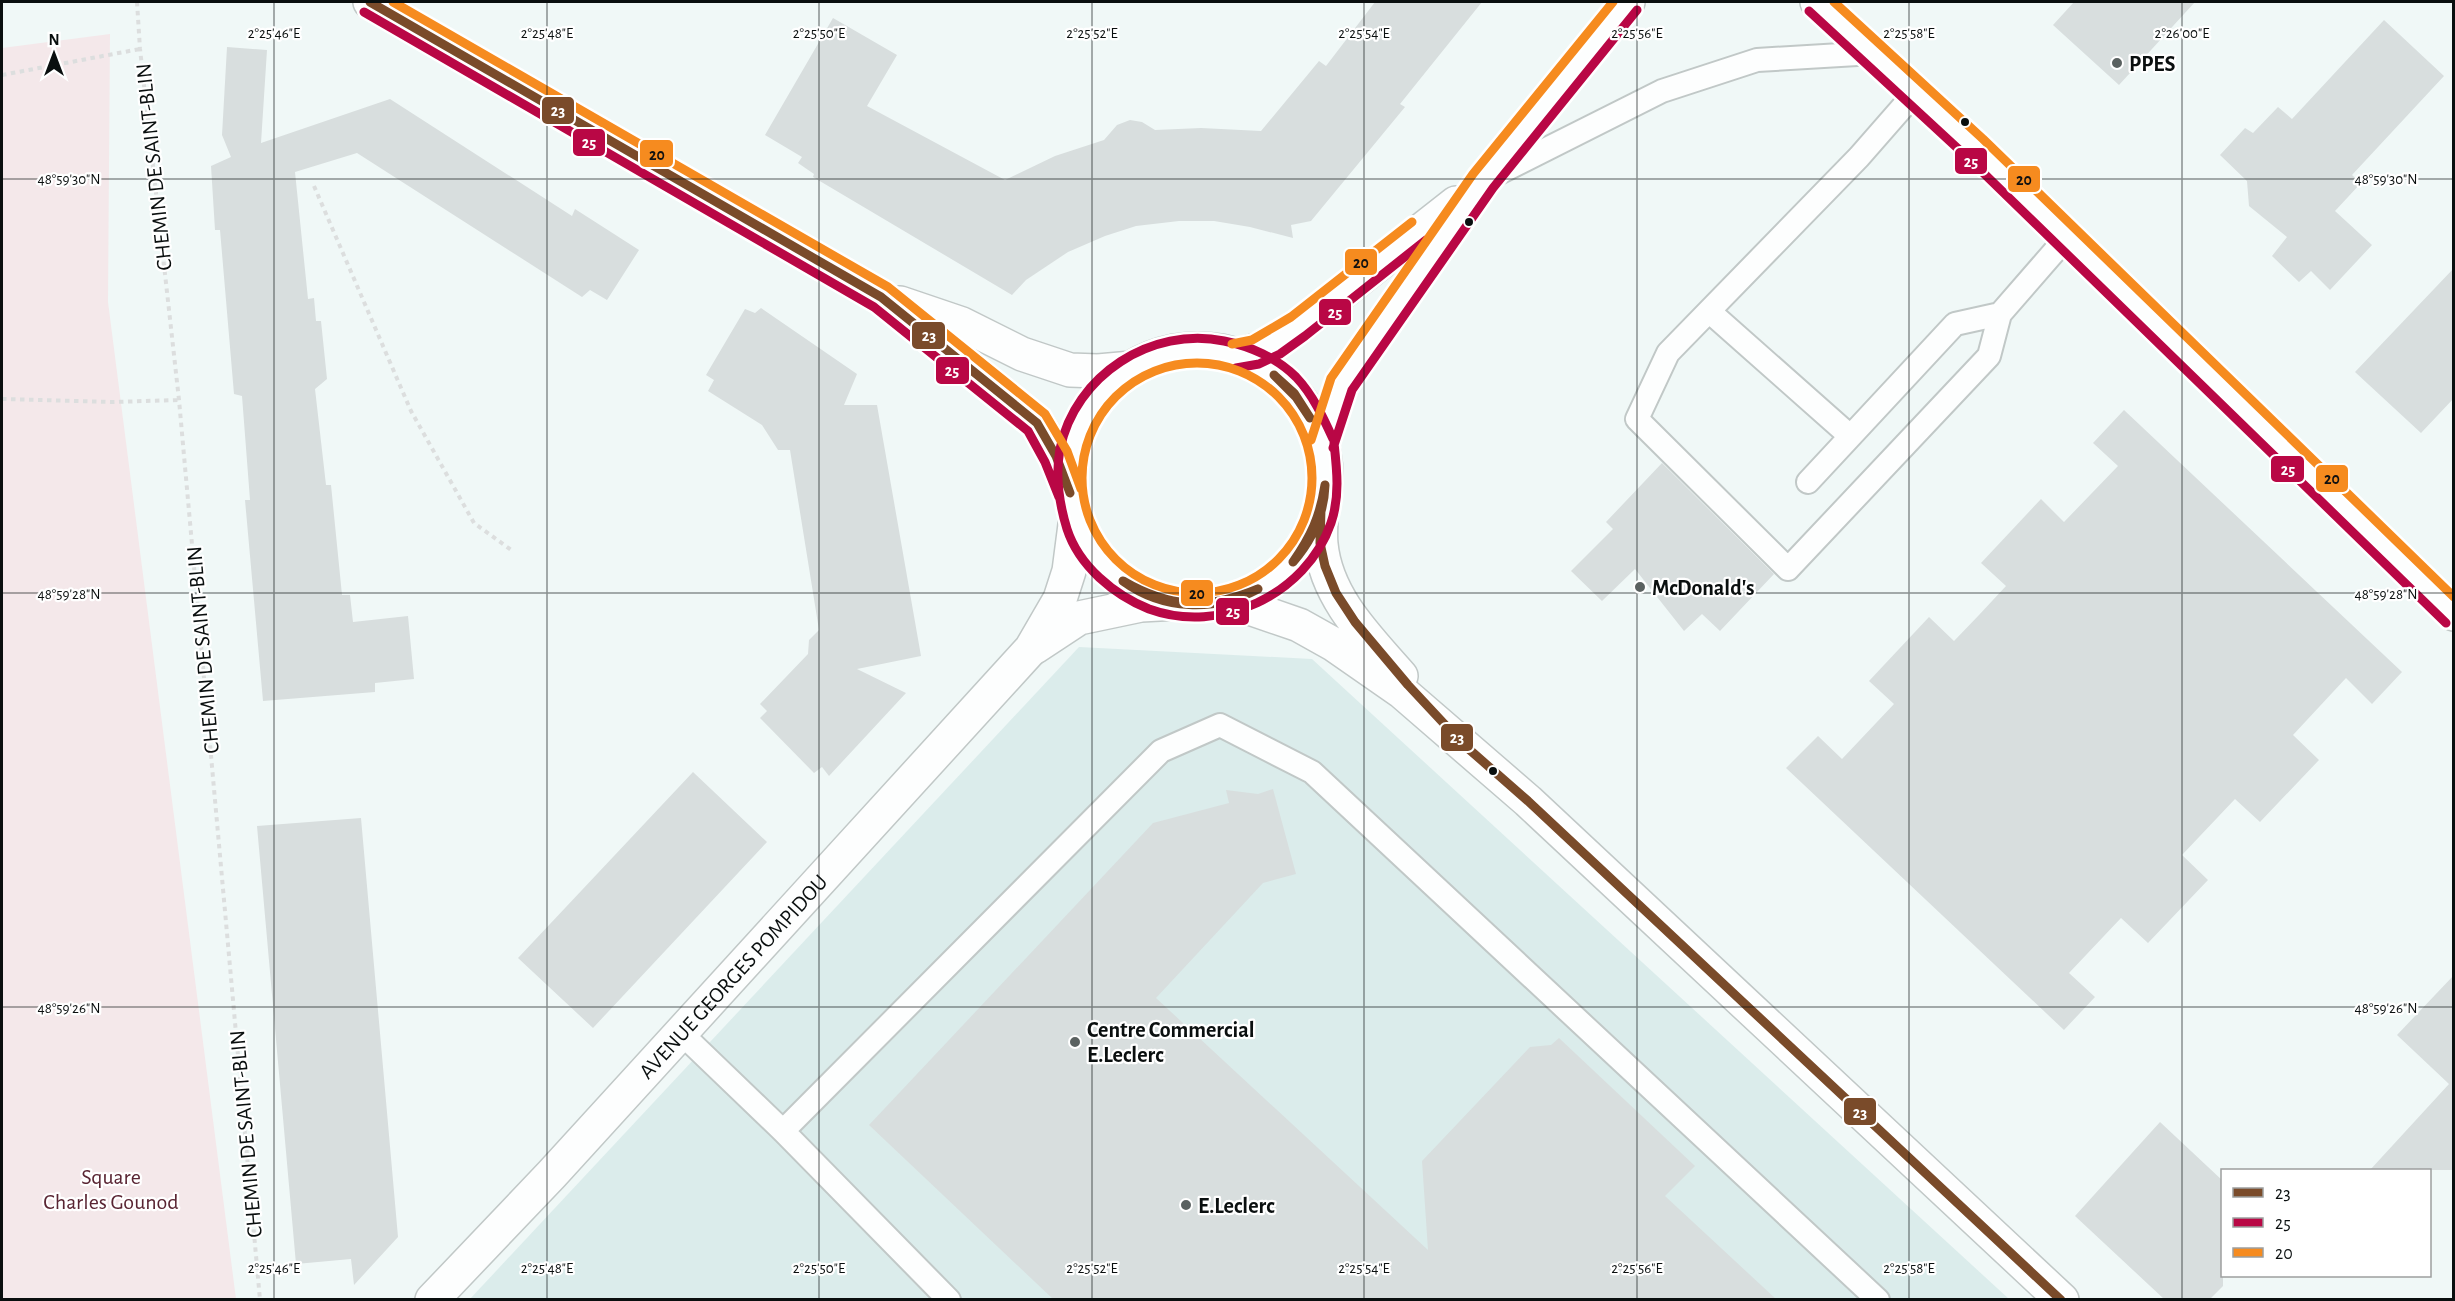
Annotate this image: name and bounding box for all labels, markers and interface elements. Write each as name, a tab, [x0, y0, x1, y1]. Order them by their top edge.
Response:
north arrow	[24, 24, 84, 84]
text: 2°25'46"E	[248, 26, 300, 41]
text: 2°25'48"E	[521, 26, 573, 41]
text: 2°25'50"E	[793, 26, 845, 41]
text: 2°25'52"E	[1066, 26, 1118, 41]
text: 2°25'54"E	[1338, 26, 1390, 41]
text: 2°25'56"E	[1611, 26, 1663, 41]
text: 2°25'58"E	[1883, 26, 1935, 41]
text: 2°26'00"E	[2155, 26, 2209, 41]
text: N	[48, 32, 60, 48]
place label: PPES	[2129, 53, 2176, 75]
marker: PPES	[2110, 56, 2124, 70]
street label: CHEMIN DE SAINT-BLIN	[132, 62, 176, 272]
line badge: 23	[541, 96, 575, 125]
text: 23	[551, 103, 565, 119]
unlabelled marker	[1959, 116, 1971, 128]
line badge: 25	[572, 128, 606, 157]
text: 25	[582, 135, 596, 151]
line badge: 20	[639, 139, 674, 168]
text: 20	[649, 147, 665, 163]
line badge: 25	[1954, 147, 1988, 175]
text: 25	[1964, 154, 1978, 170]
line badge: 20	[2007, 165, 2041, 193]
text: 48°59'30"N	[37, 172, 101, 187]
text: 20	[2016, 172, 2032, 188]
text: 48°59'30"N	[2354, 172, 2418, 187]
unlabelled marker	[1463, 216, 1475, 228]
line badge: 20	[1344, 248, 1378, 276]
text: 20	[1353, 255, 1369, 271]
line badge: 25	[1318, 298, 1352, 326]
text: 25	[1328, 305, 1342, 321]
line badge: 23	[911, 321, 946, 350]
text: 23	[922, 328, 936, 344]
line badge: 25	[935, 356, 970, 385]
text: 25	[945, 363, 959, 379]
line badge: 25	[2270, 455, 2305, 483]
text: 25	[2281, 462, 2295, 478]
line badge: 20	[2315, 464, 2349, 493]
text: 20	[2324, 471, 2340, 487]
street label: CHEMIN DE SAINT-BLIN	[183, 545, 223, 755]
place label: McDonald's	[1652, 577, 1754, 599]
line badge: 20	[1180, 579, 1214, 607]
marker: McDonald's	[1633, 580, 1647, 594]
text: 20	[1189, 586, 1205, 602]
text: 48°59'28"N	[38, 587, 100, 602]
text: 48°59'28"N	[2355, 587, 2417, 602]
line badge: 25	[1215, 597, 1250, 626]
text: 25	[1226, 604, 1240, 620]
line badge: 23	[1440, 723, 1474, 752]
text: 23	[1450, 730, 1464, 746]
unlabelled marker	[1487, 765, 1499, 777]
street label: AVENUE GEORGES POMPIDOU	[635, 870, 832, 1083]
text: 48°59'26"N	[38, 1001, 100, 1016]
text: 48°59'26"N	[2355, 1001, 2417, 1016]
place label: Centre Commercial E.Leclerc	[1087, 1019, 1255, 1066]
street label: CHEMIN DE SAINT-BLIN	[226, 1029, 266, 1239]
marker: Centre Commercial E.Leclerc	[1068, 1035, 1082, 1049]
line badge: 23	[1843, 1097, 1877, 1126]
text: 23	[1853, 1105, 1867, 1121]
park label: Square Charles Gounod	[43, 1166, 179, 1213]
legend	[2221, 1169, 2431, 1277]
text: 23	[2275, 1185, 2291, 1203]
place label: E.Leclerc	[1198, 1195, 1275, 1217]
marker: E.Leclerc	[1179, 1198, 1193, 1212]
text: 25	[2275, 1215, 2291, 1233]
text: 20	[2275, 1245, 2293, 1263]
text: 2°25'46"E	[248, 1261, 300, 1276]
text: 2°25'48"E	[521, 1261, 573, 1276]
text: 2°25'50"E	[793, 1261, 845, 1276]
text: 2°25'52"E	[1066, 1261, 1118, 1276]
text: 2°25'54"E	[1338, 1261, 1390, 1276]
text: 2°25'56"E	[1611, 1261, 1663, 1276]
text: 2°25'58"E	[1883, 1261, 1935, 1276]

